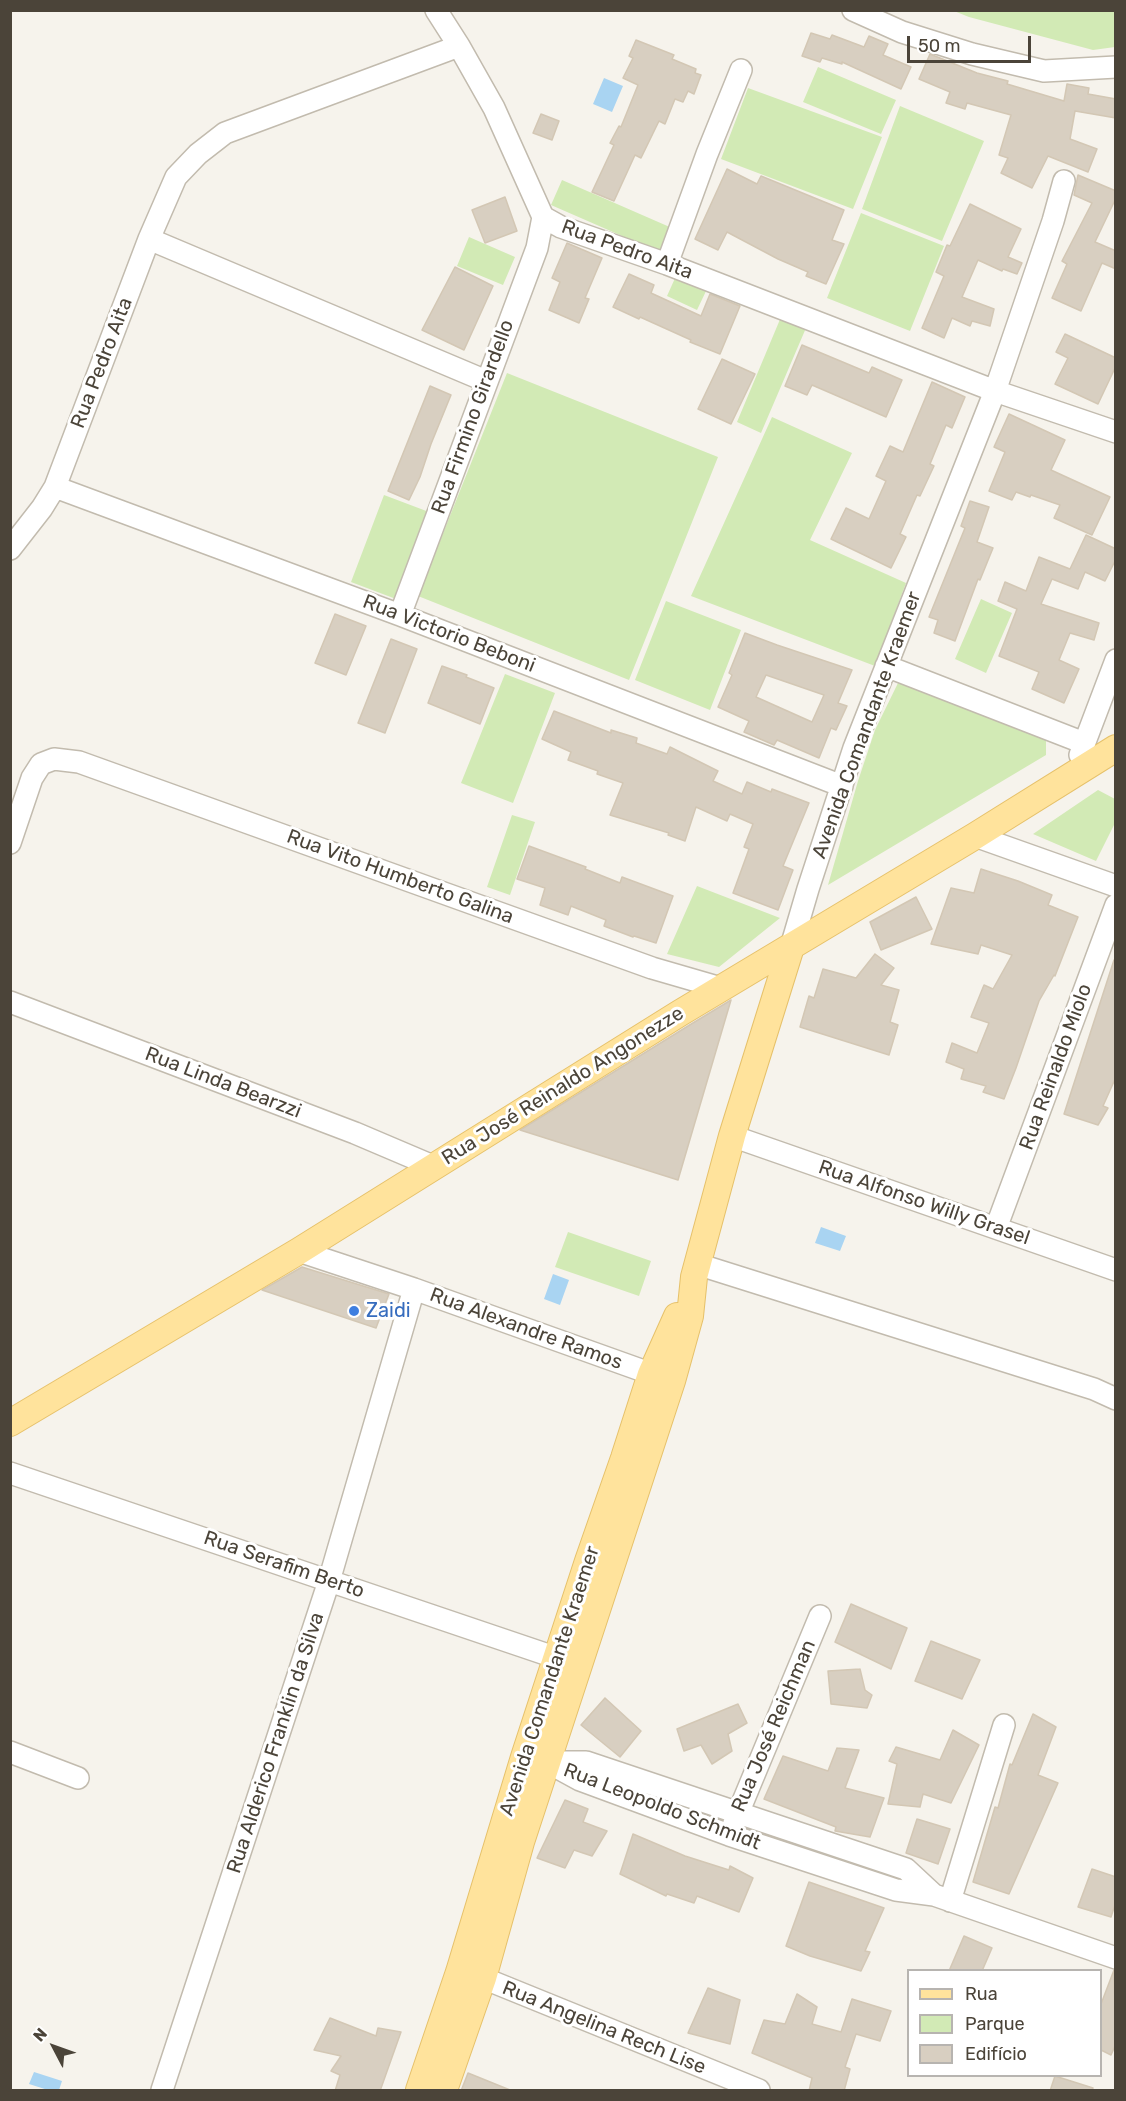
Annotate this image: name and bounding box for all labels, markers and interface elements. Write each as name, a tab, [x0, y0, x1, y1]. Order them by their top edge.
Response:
scale bar	[910, 24, 1034, 62]
text: 50 m	[918, 35, 961, 57]
street label: Rua Pedro Aita	[558, 215, 696, 285]
street label: Rua Pedro Aita	[66, 294, 138, 432]
street label: Rua Firmino Girardello	[427, 317, 519, 517]
street label: Avenida Comandante Kraemer	[807, 588, 927, 862]
street label: Rua Victorio Beboni	[359, 590, 539, 678]
street label: Rua Vito Humberto Galina	[283, 825, 517, 929]
street label: Rua Reinaldo Miolo	[1015, 981, 1097, 1153]
street label: Rua José Reinaldo Angonezze	[438, 1001, 688, 1171]
street label: Rua Linda Bearzzi	[141, 1042, 305, 1124]
street label: Rua Alfonso Willy Grasel	[815, 1156, 1033, 1250]
street label: Rua Alexandre Ramos	[426, 1283, 626, 1375]
place label: Zaidi	[366, 1299, 411, 1323]
marker: Zaidi	[347, 1304, 361, 1318]
street label: Rua Serafim Berto	[201, 1526, 367, 1604]
street label: Avenida Comandante Kraemer	[495, 1543, 605, 1819]
street label: Rua Alderico Franklin da Silva	[222, 1609, 330, 1877]
street label: Rua José Reichman	[727, 1636, 821, 1816]
street label: Rua Leopoldo Schmidt	[560, 1758, 764, 1856]
legend	[907, 1969, 1102, 2077]
street label: Rua Angelina Rech Lise	[499, 1976, 709, 2080]
text: Rua	[965, 1983, 998, 2005]
text: Parque	[965, 2013, 1025, 2035]
north arrow	[24, 2017, 84, 2077]
text: N	[29, 2024, 51, 2045]
text: Edifício	[965, 2043, 1027, 2065]

